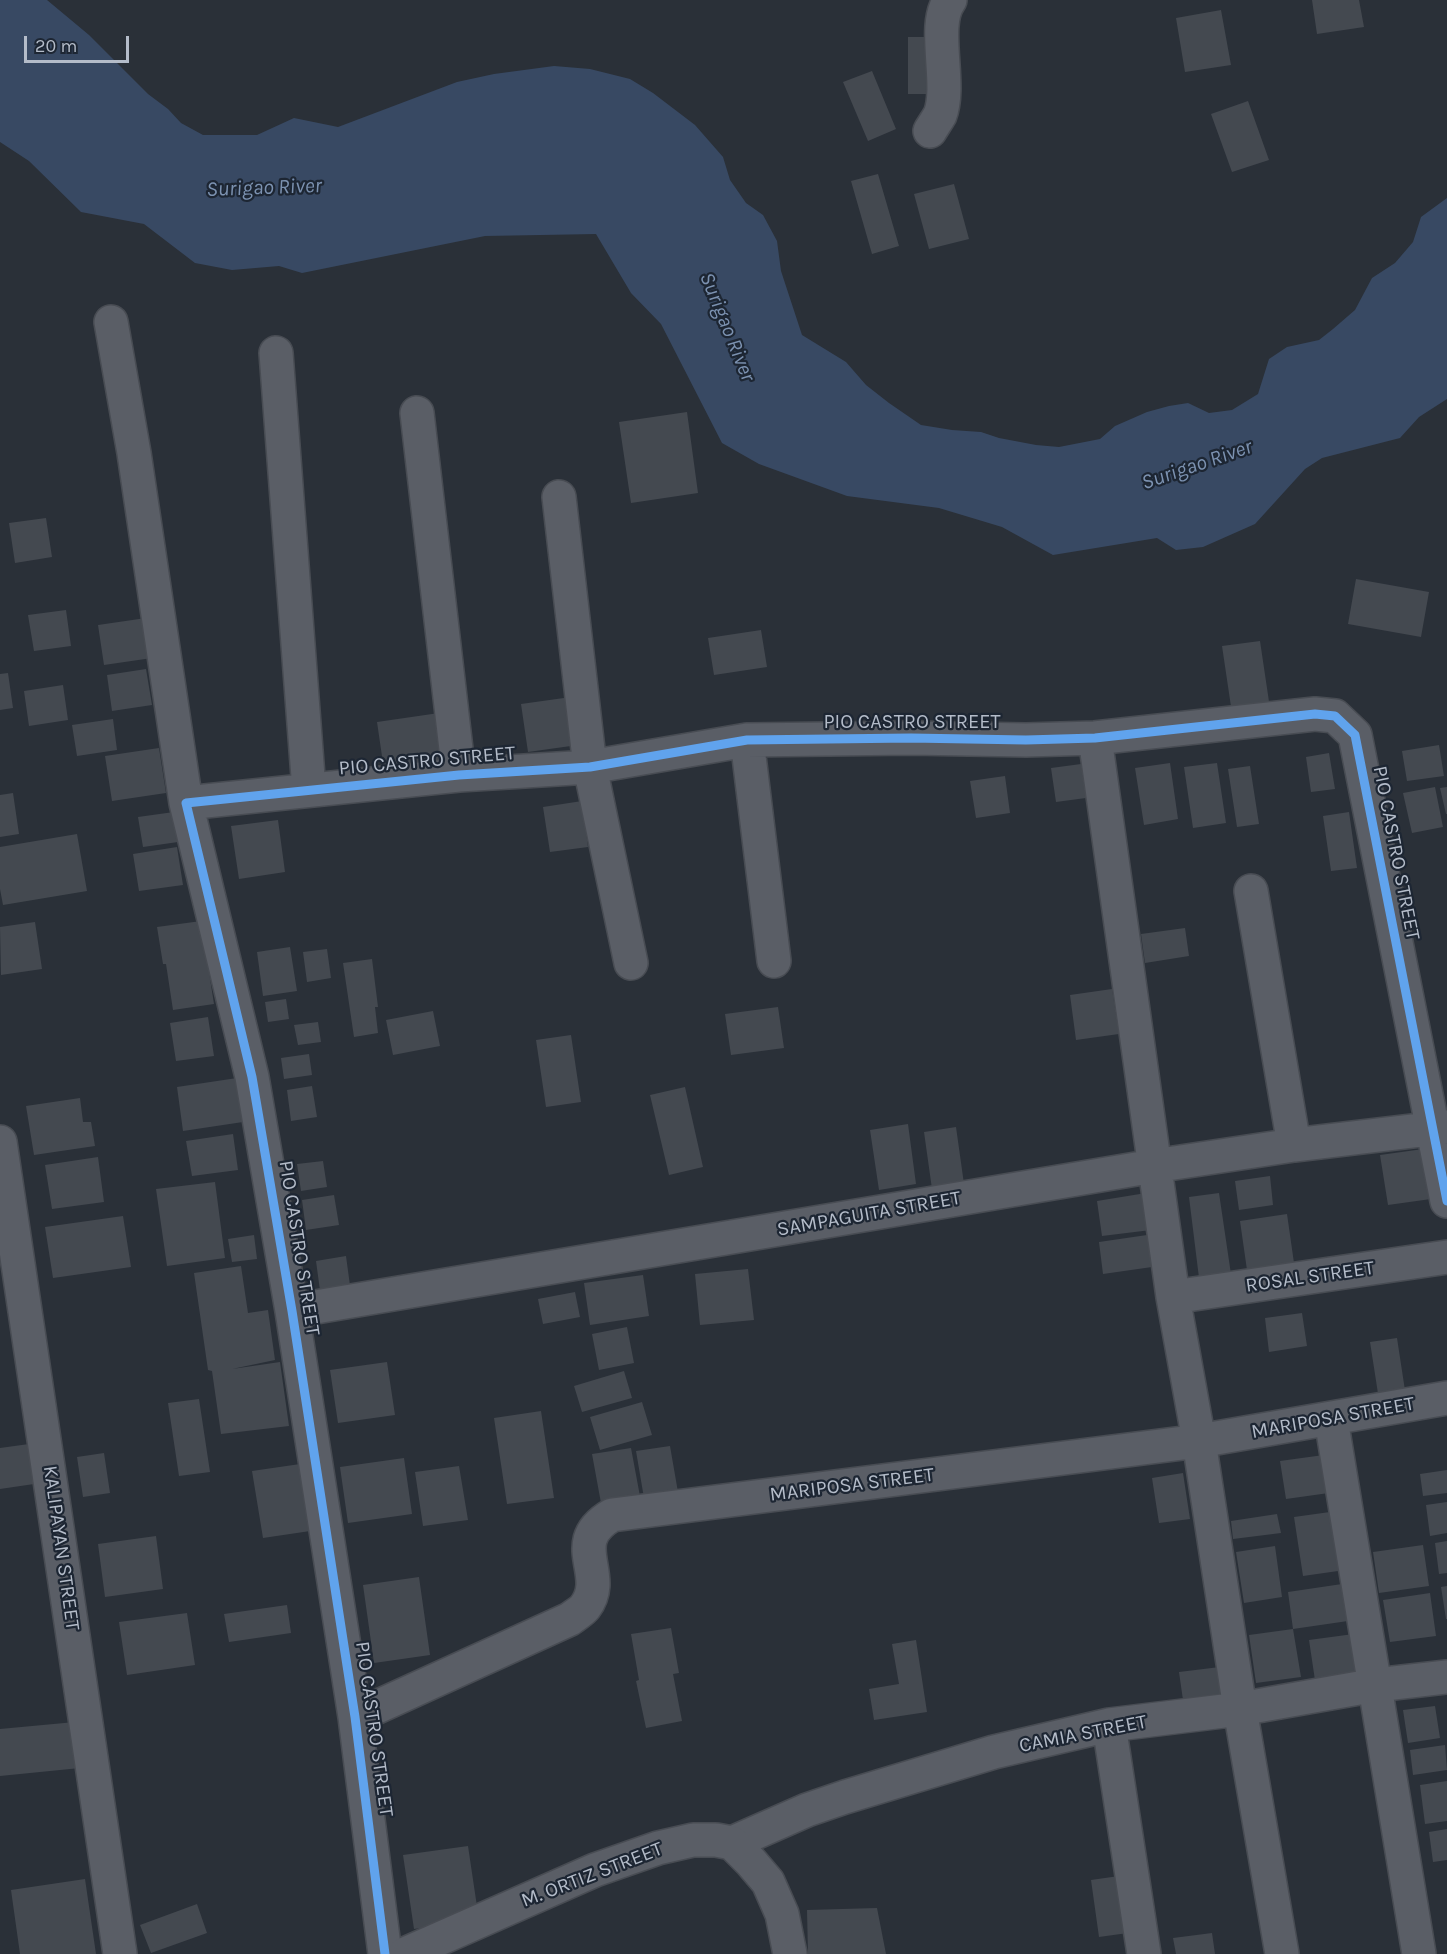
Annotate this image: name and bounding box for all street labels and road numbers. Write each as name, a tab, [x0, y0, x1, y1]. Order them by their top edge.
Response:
street label: PIO CASTRO STREET	[824, 710, 1000, 734]
street label: PIO CASTRO STREET	[338, 741, 516, 781]
street label: PIO CASTRO STREET	[1367, 764, 1425, 942]
street label: PIO CASTRO STREET	[273, 1159, 325, 1337]
street label: SAMPAGUITA STREET	[775, 1186, 963, 1242]
street label: ROSAL STREET	[1244, 1256, 1376, 1298]
street label: MARIPOSA STREET	[1249, 1392, 1417, 1444]
street label: MARIPOSA STREET	[768, 1463, 936, 1507]
street label: KALIPAYAN STREET	[38, 1464, 84, 1632]
street label: PIO CASTRO STREET	[350, 1640, 398, 1818]
street label: CAMIA STREET	[1017, 1710, 1149, 1758]
street label: M. ORTIZ STREET	[518, 1837, 666, 1913]

